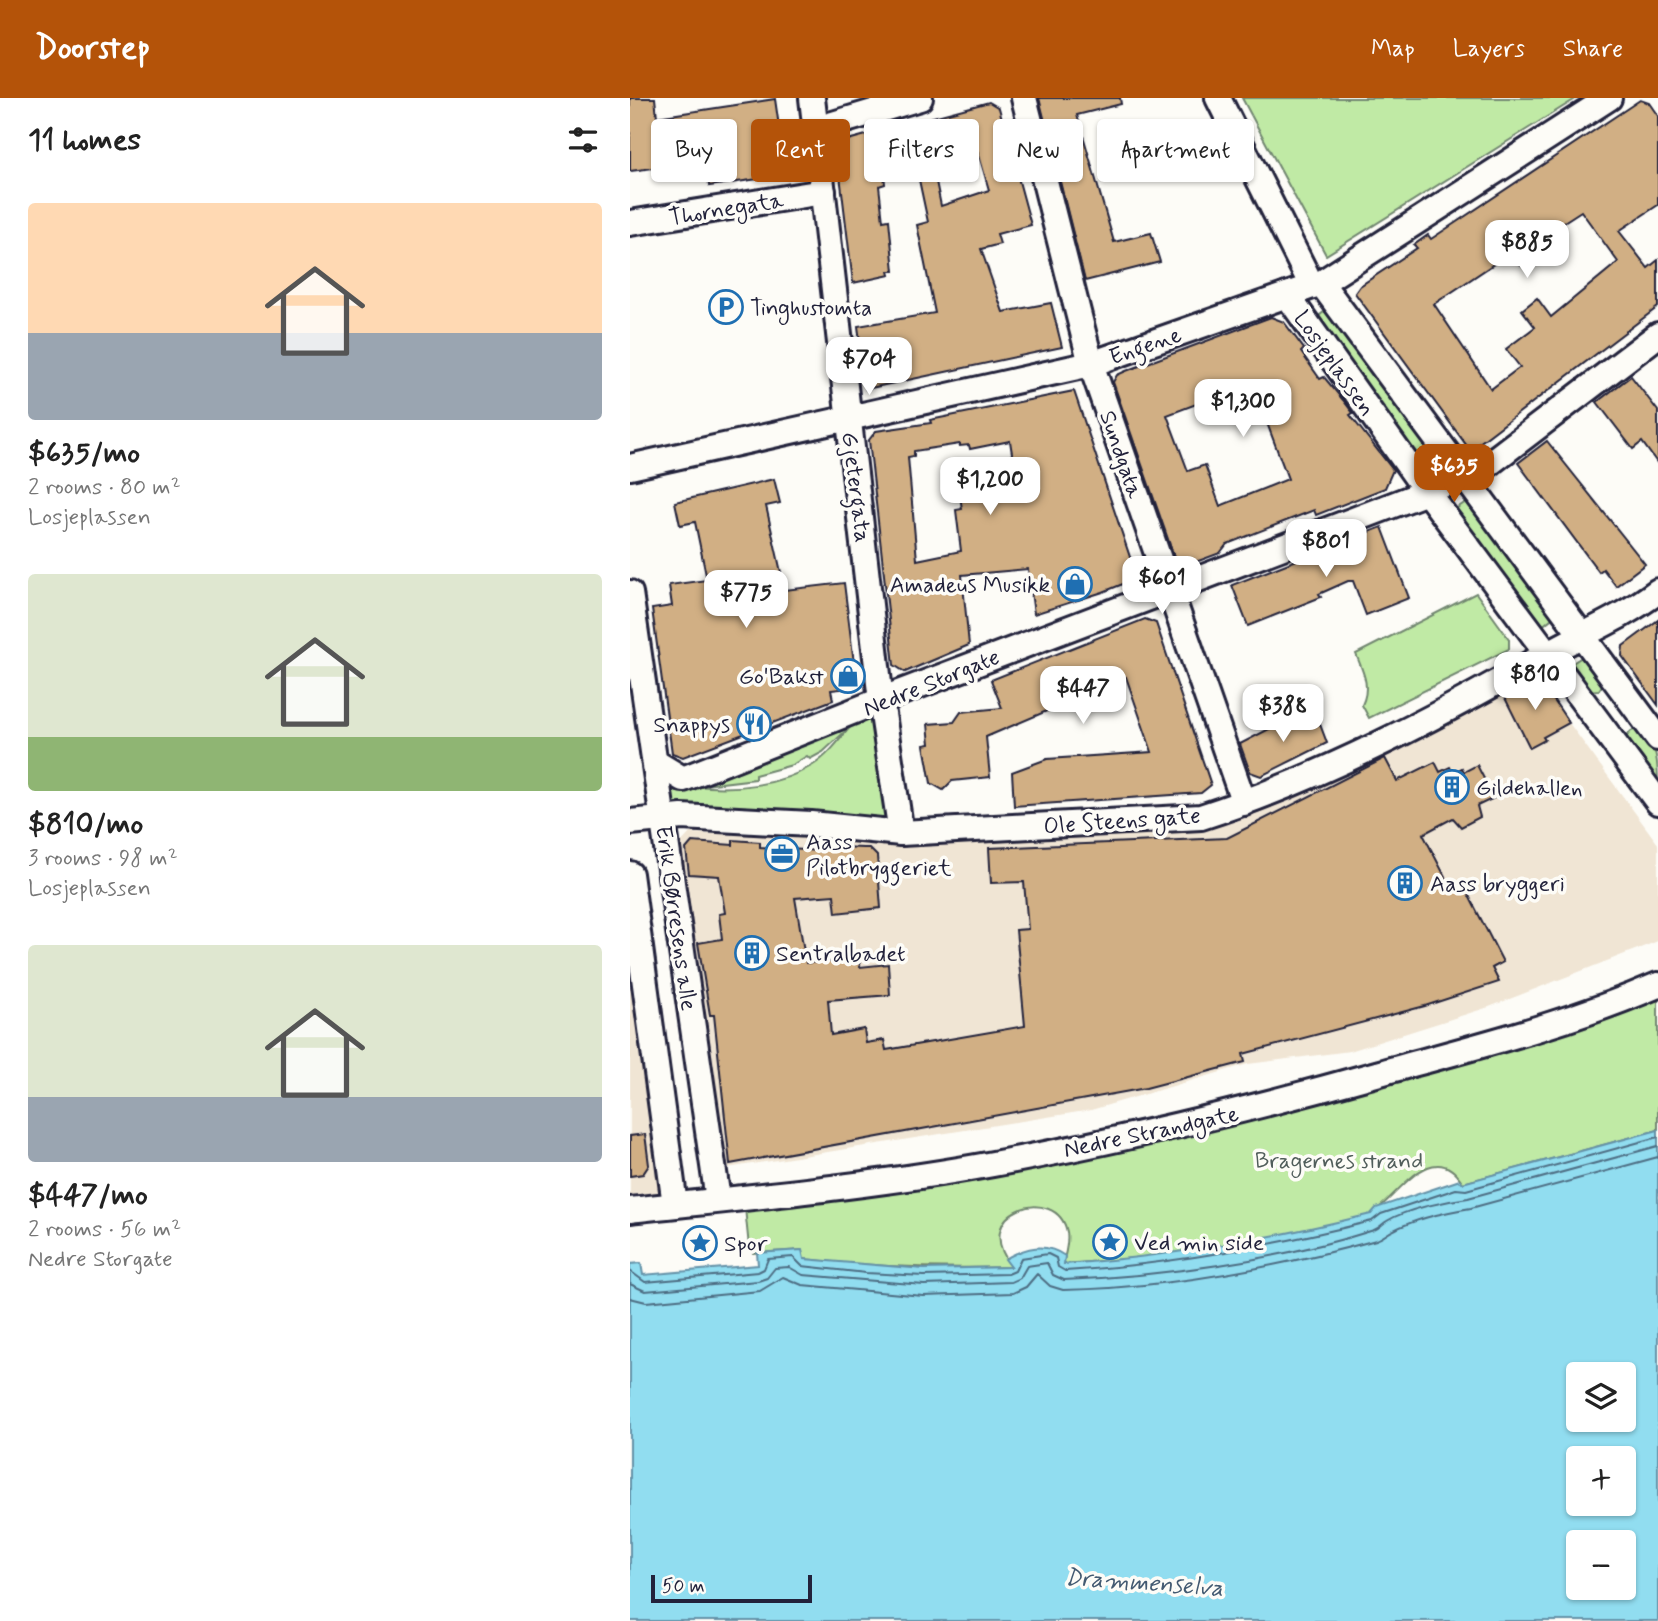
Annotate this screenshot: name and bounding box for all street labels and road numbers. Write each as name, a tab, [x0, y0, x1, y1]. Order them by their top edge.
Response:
street label: Thornegata	[667, 186, 786, 236]
street label: Losjeplassen	[1286, 305, 1381, 423]
street label: Engene	[1105, 320, 1187, 375]
street label: Sundgata	[1091, 407, 1149, 503]
street label: Gjetergata	[831, 430, 877, 545]
street label: Nedre Storgate	[859, 643, 1004, 725]
street label: Ole Steens gate	[1043, 802, 1202, 844]
street label: Erik Børresens alle	[647, 824, 703, 1013]
street label: Nedre Strandgate	[1061, 1100, 1242, 1168]

